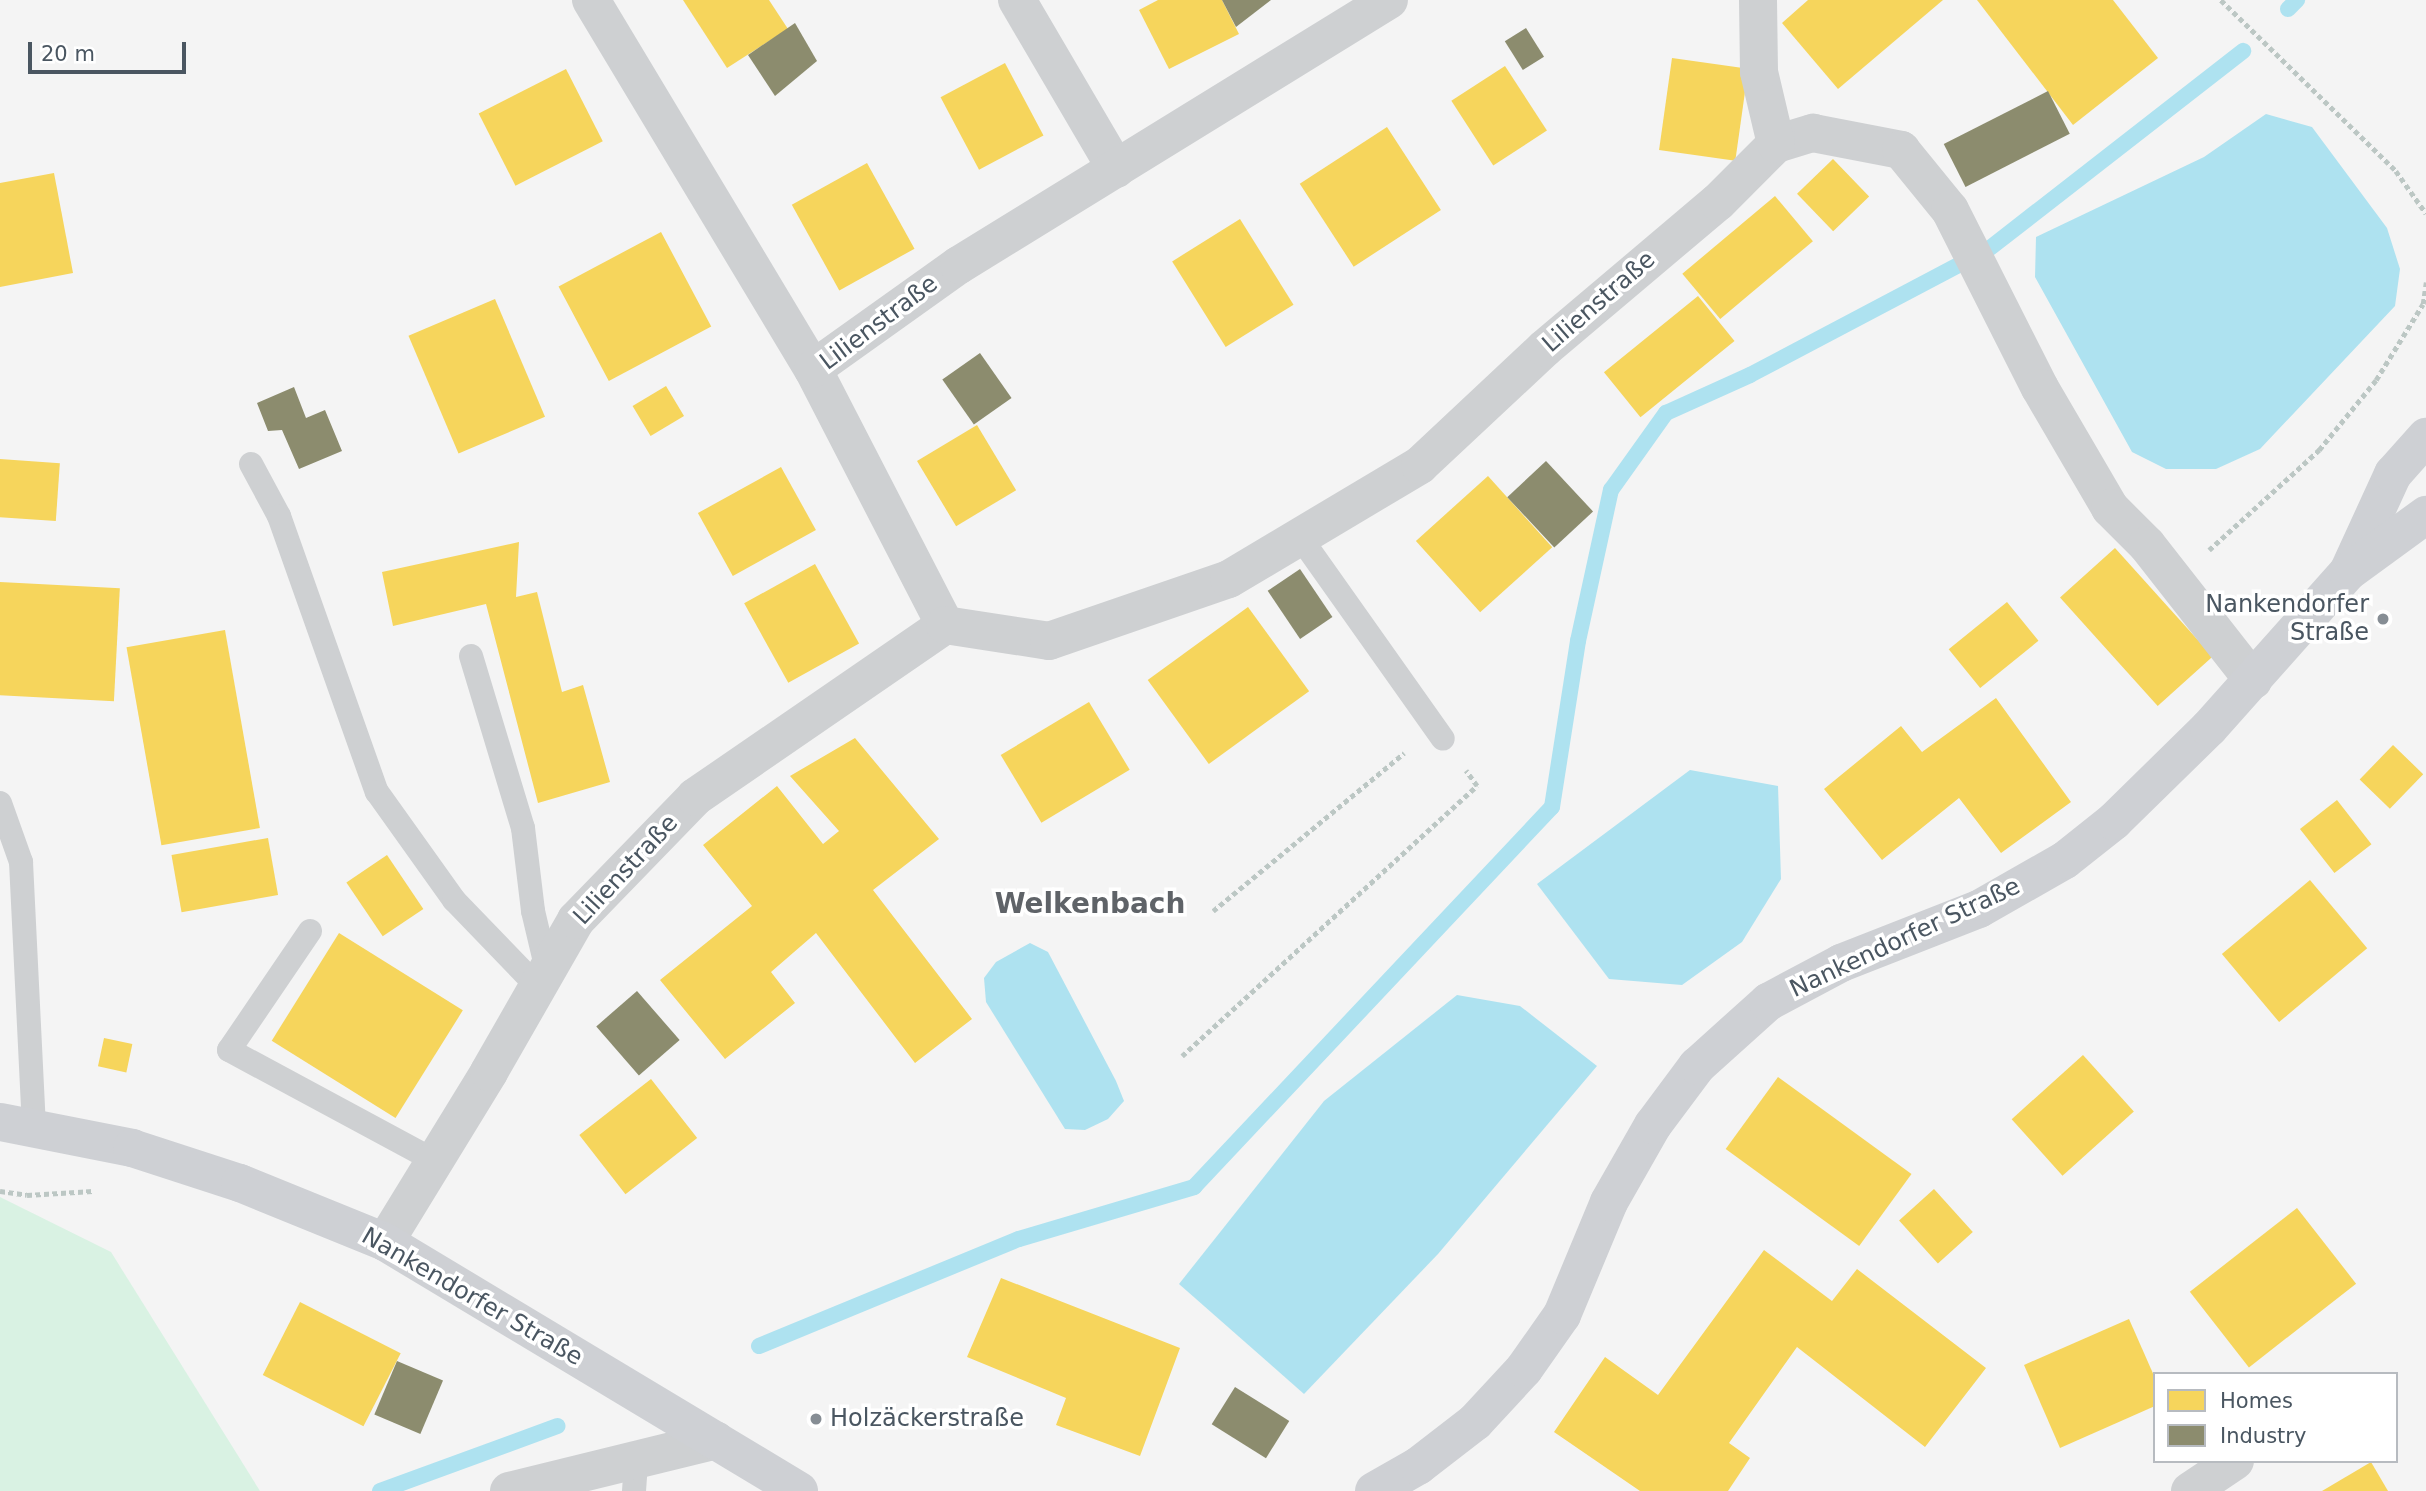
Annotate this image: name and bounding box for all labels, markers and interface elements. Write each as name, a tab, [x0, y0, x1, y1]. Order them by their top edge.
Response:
scale bar	[32, 28, 189, 72]
text: 20 m	[41, 42, 95, 66]
street label: Lilienstraße	[1537, 245, 1661, 359]
street label: Lilienstraße	[815, 269, 943, 377]
place label: Nankendorfer Straße	[2205, 591, 2369, 647]
marker: Nankendorfer Straße	[2375, 611, 2391, 627]
street label: Lilienstraße	[568, 809, 684, 931]
street label: Nankendorfer Straße	[1785, 872, 2025, 1004]
district label: Welkenbach	[995, 887, 1185, 921]
street label: Nankendorfer Straße	[356, 1222, 588, 1372]
legend	[2153, 1372, 2398, 1463]
text: Homes	[2220, 1389, 2293, 1413]
place label: Holzäckerstraße	[830, 1405, 1024, 1433]
marker: Holzäckerstraße	[808, 1411, 824, 1427]
text: Industry	[2220, 1424, 2306, 1448]

